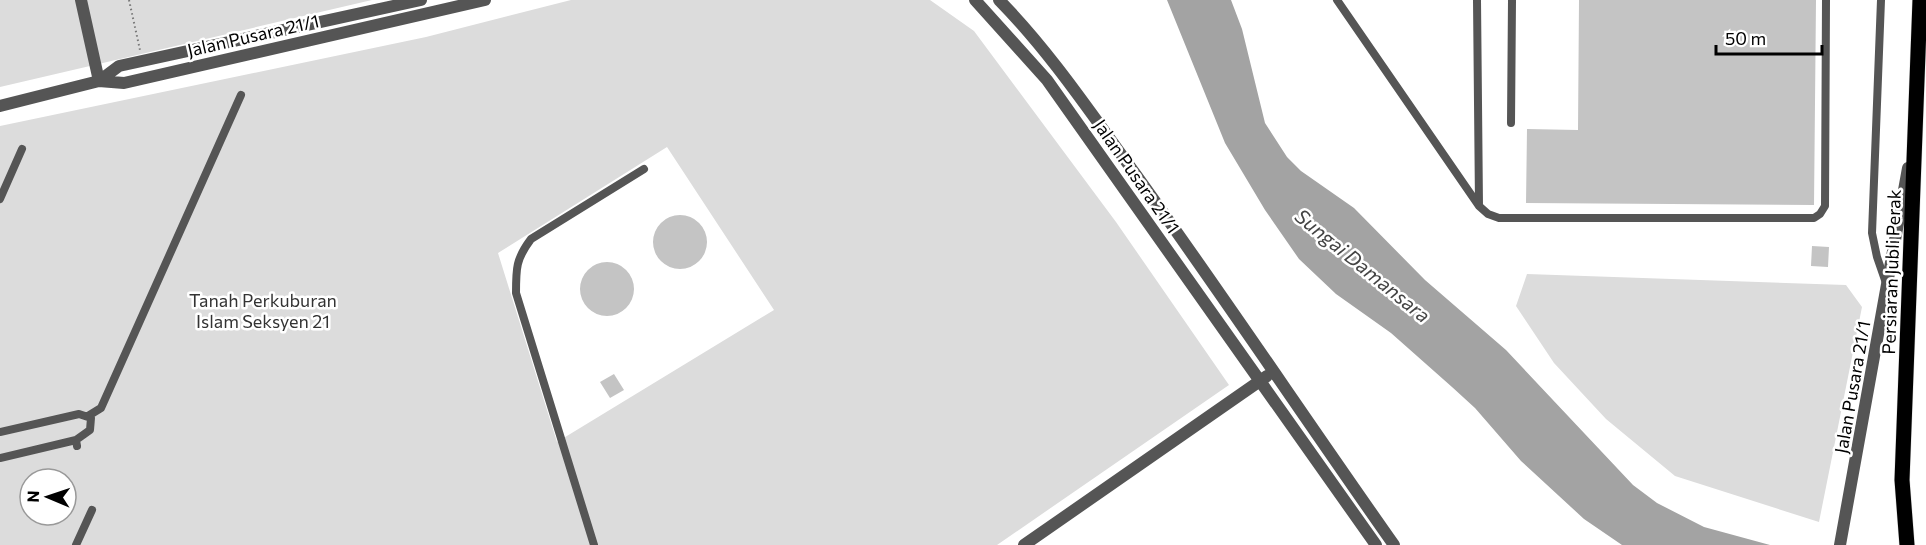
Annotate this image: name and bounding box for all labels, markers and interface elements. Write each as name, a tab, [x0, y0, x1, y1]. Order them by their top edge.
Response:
street label: Jalan Pusara 21/1	[185, 9, 321, 61]
scale bar	[1716, 18, 1822, 56]
text: 50 m	[1725, 27, 1766, 49]
street label: Jalan Pusara 21/1	[1089, 115, 1185, 237]
street label: Persiaran Jubli Perak	[1877, 189, 1905, 355]
water label: Sungai Damansara	[1291, 203, 1435, 327]
park label: Tanah Perkuburan Islam Seksyen 21	[189, 289, 337, 332]
street label: Jalan Pusara 21/1	[1829, 319, 1875, 455]
north arrow	[18, 467, 78, 527]
text: N	[23, 490, 42, 503]

